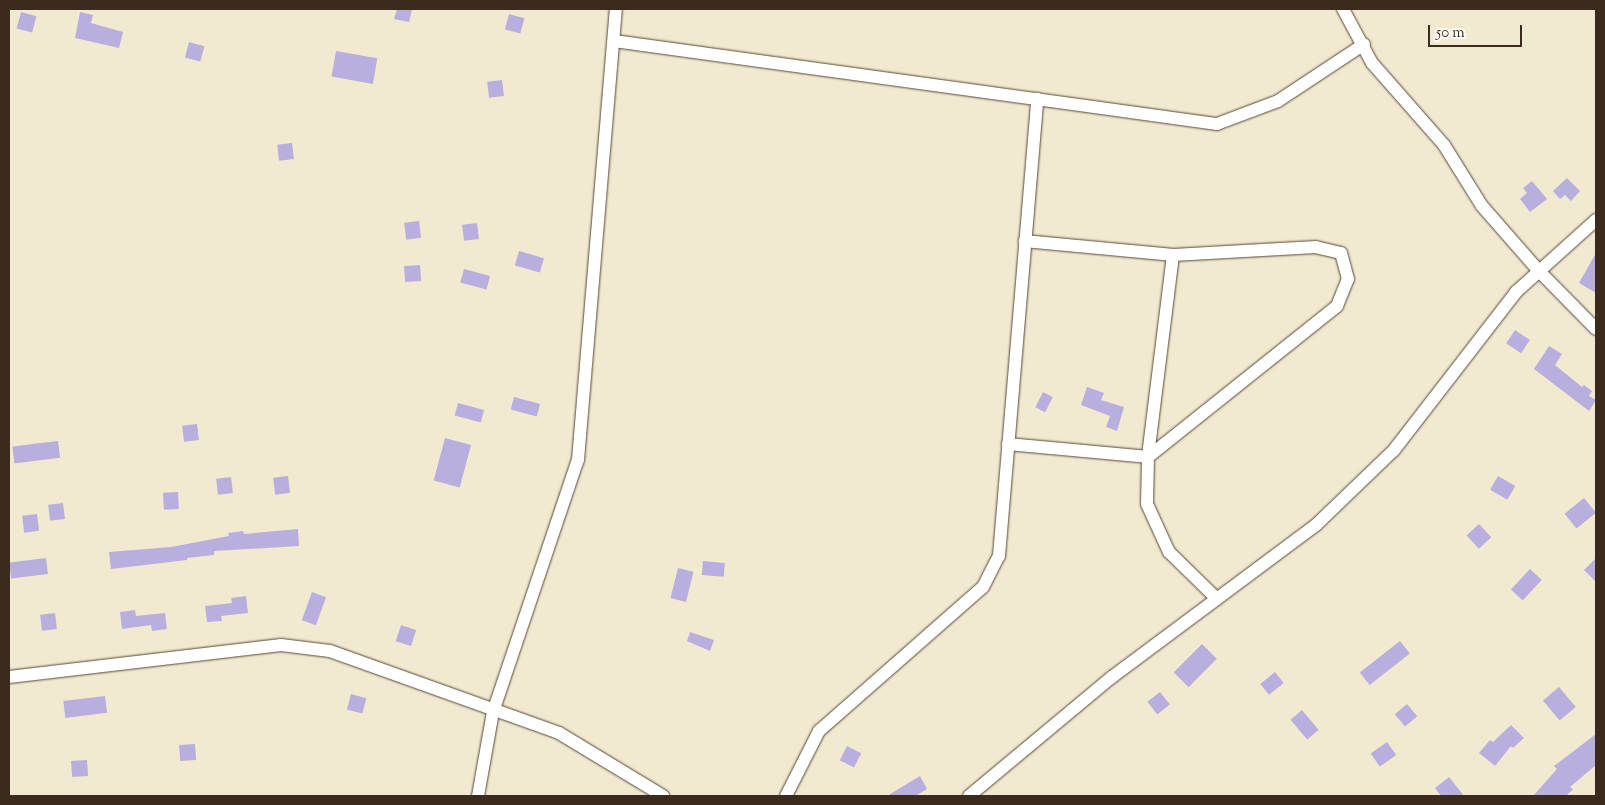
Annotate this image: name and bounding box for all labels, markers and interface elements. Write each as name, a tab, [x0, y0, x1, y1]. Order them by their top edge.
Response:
scale bar	[1430, 15, 1524, 47]
text: 50 m	[1436, 23, 1465, 44]

